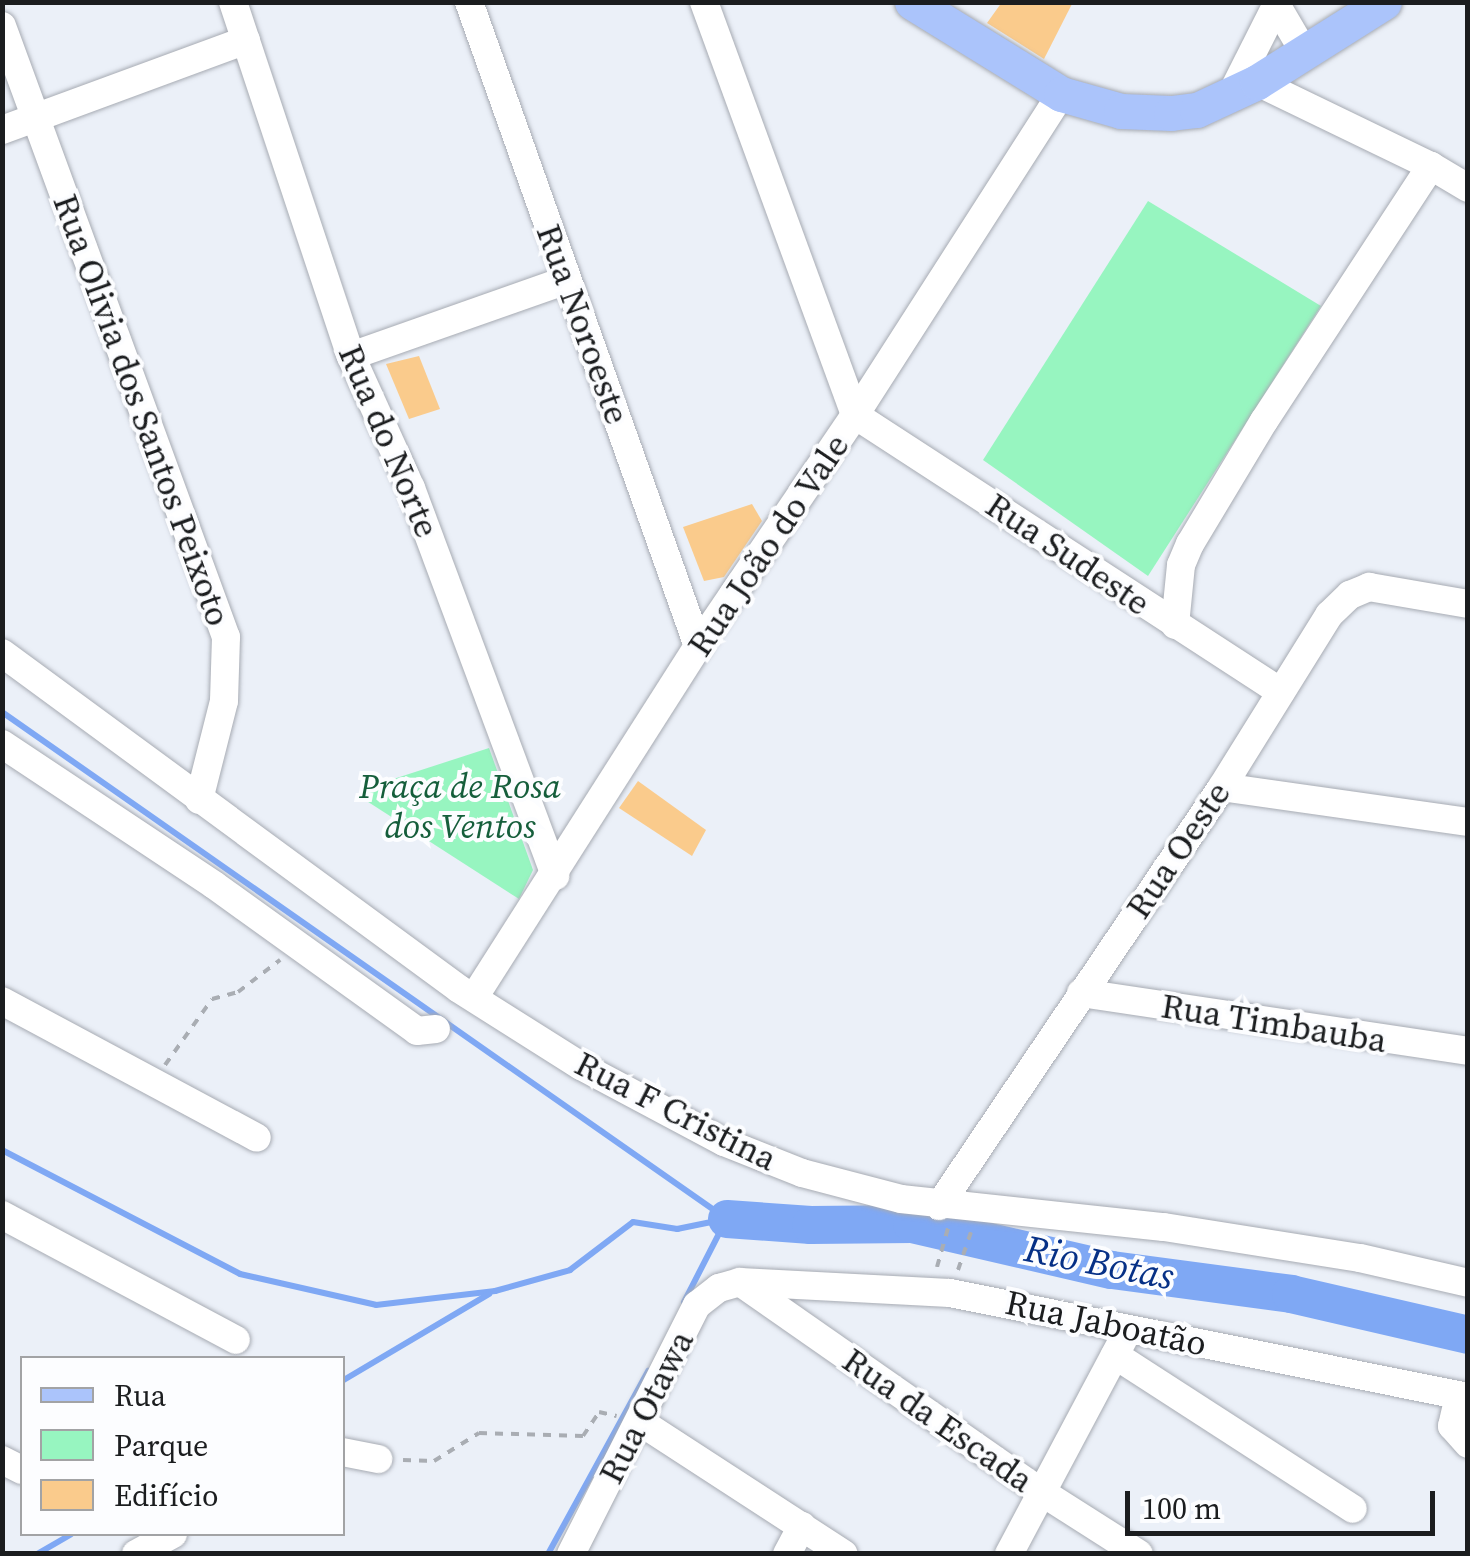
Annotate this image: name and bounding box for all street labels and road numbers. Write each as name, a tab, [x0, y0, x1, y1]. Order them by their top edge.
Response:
street label: Rua Olivia dos Santos Peixoto	[44, 188, 240, 632]
street label: Rua Noroeste	[527, 219, 639, 429]
street label: Rua do Norte	[330, 338, 448, 544]
street label: Rua João do Vale	[678, 426, 858, 664]
street label: Rua Sudeste	[978, 484, 1158, 624]
street label: Rua Oeste	[1117, 774, 1239, 926]
street label: Rua Timbauba	[1158, 984, 1390, 1062]
street label: Rua F Cristina	[568, 1042, 784, 1180]
street label: Rua Jaboatão	[1002, 1281, 1210, 1365]
street label: Rua Otawa	[590, 1324, 702, 1490]
street label: Rua da Escada	[835, 1339, 1041, 1501]

